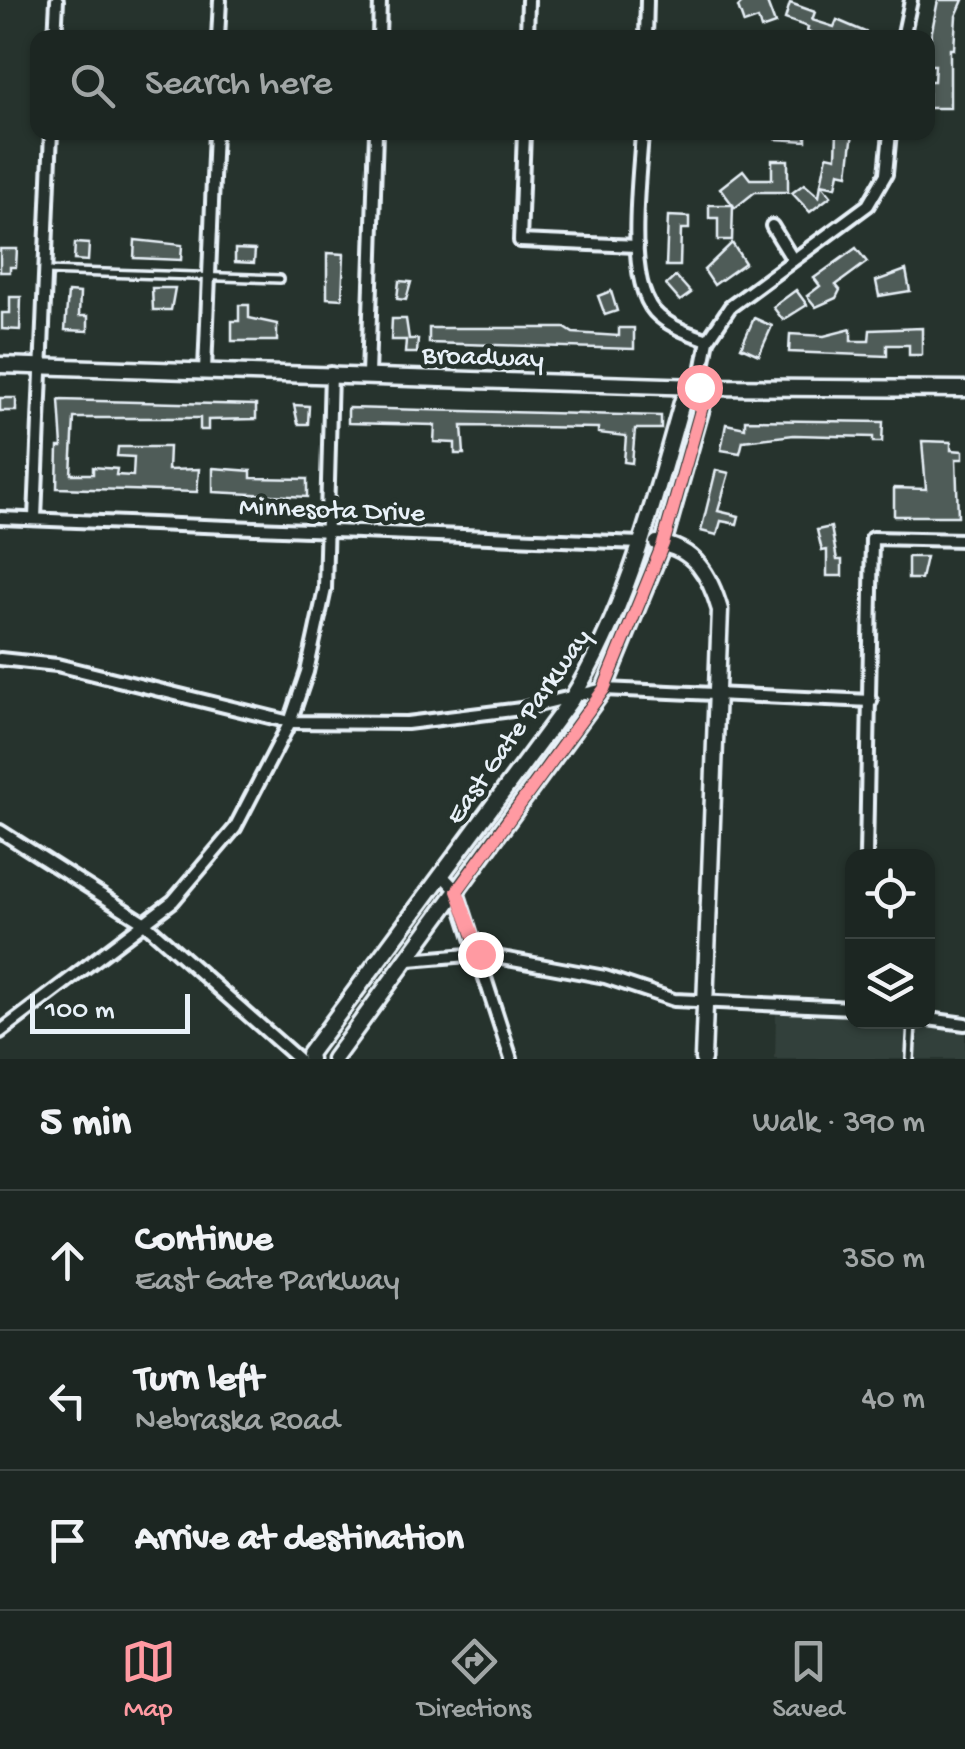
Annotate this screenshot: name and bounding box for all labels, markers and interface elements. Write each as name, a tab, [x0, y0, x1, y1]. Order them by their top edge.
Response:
search box	[30, 30, 935, 140]
icon: search	[65, 58, 120, 113]
text: Search here	[145, 63, 332, 107]
street label: Broadway	[420, 340, 544, 377]
route start	[677, 365, 723, 411]
street label: Minnesota Drive	[238, 492, 426, 531]
street label: East Gate Parkway	[440, 623, 600, 832]
map controls	[845, 849, 935, 1029]
button: locate	[845, 849, 935, 939]
route end	[458, 932, 504, 978]
button: layers	[845, 939, 935, 1029]
scale bar	[30, 989, 190, 1034]
text: 100 m	[45, 995, 115, 1028]
text: 5 min	[40, 1100, 131, 1149]
text: Walk · 390 m	[752, 1105, 925, 1143]
text: Continue	[135, 1219, 273, 1263]
icon: ahead	[40, 1233, 95, 1288]
text: 350 m	[843, 1241, 925, 1279]
text: East Gate Parkway	[135, 1263, 400, 1301]
text: Turn left	[135, 1359, 263, 1403]
icon: left	[40, 1373, 95, 1428]
text: 40 m	[861, 1381, 925, 1419]
text: Nebraska Road	[135, 1403, 340, 1441]
icon: arrive	[40, 1513, 95, 1568]
text: Arrive at destination	[135, 1518, 464, 1562]
tab: Map	[121, 1634, 176, 1727]
tab: Directions	[417, 1634, 531, 1727]
tab: Saved	[772, 1634, 844, 1727]

